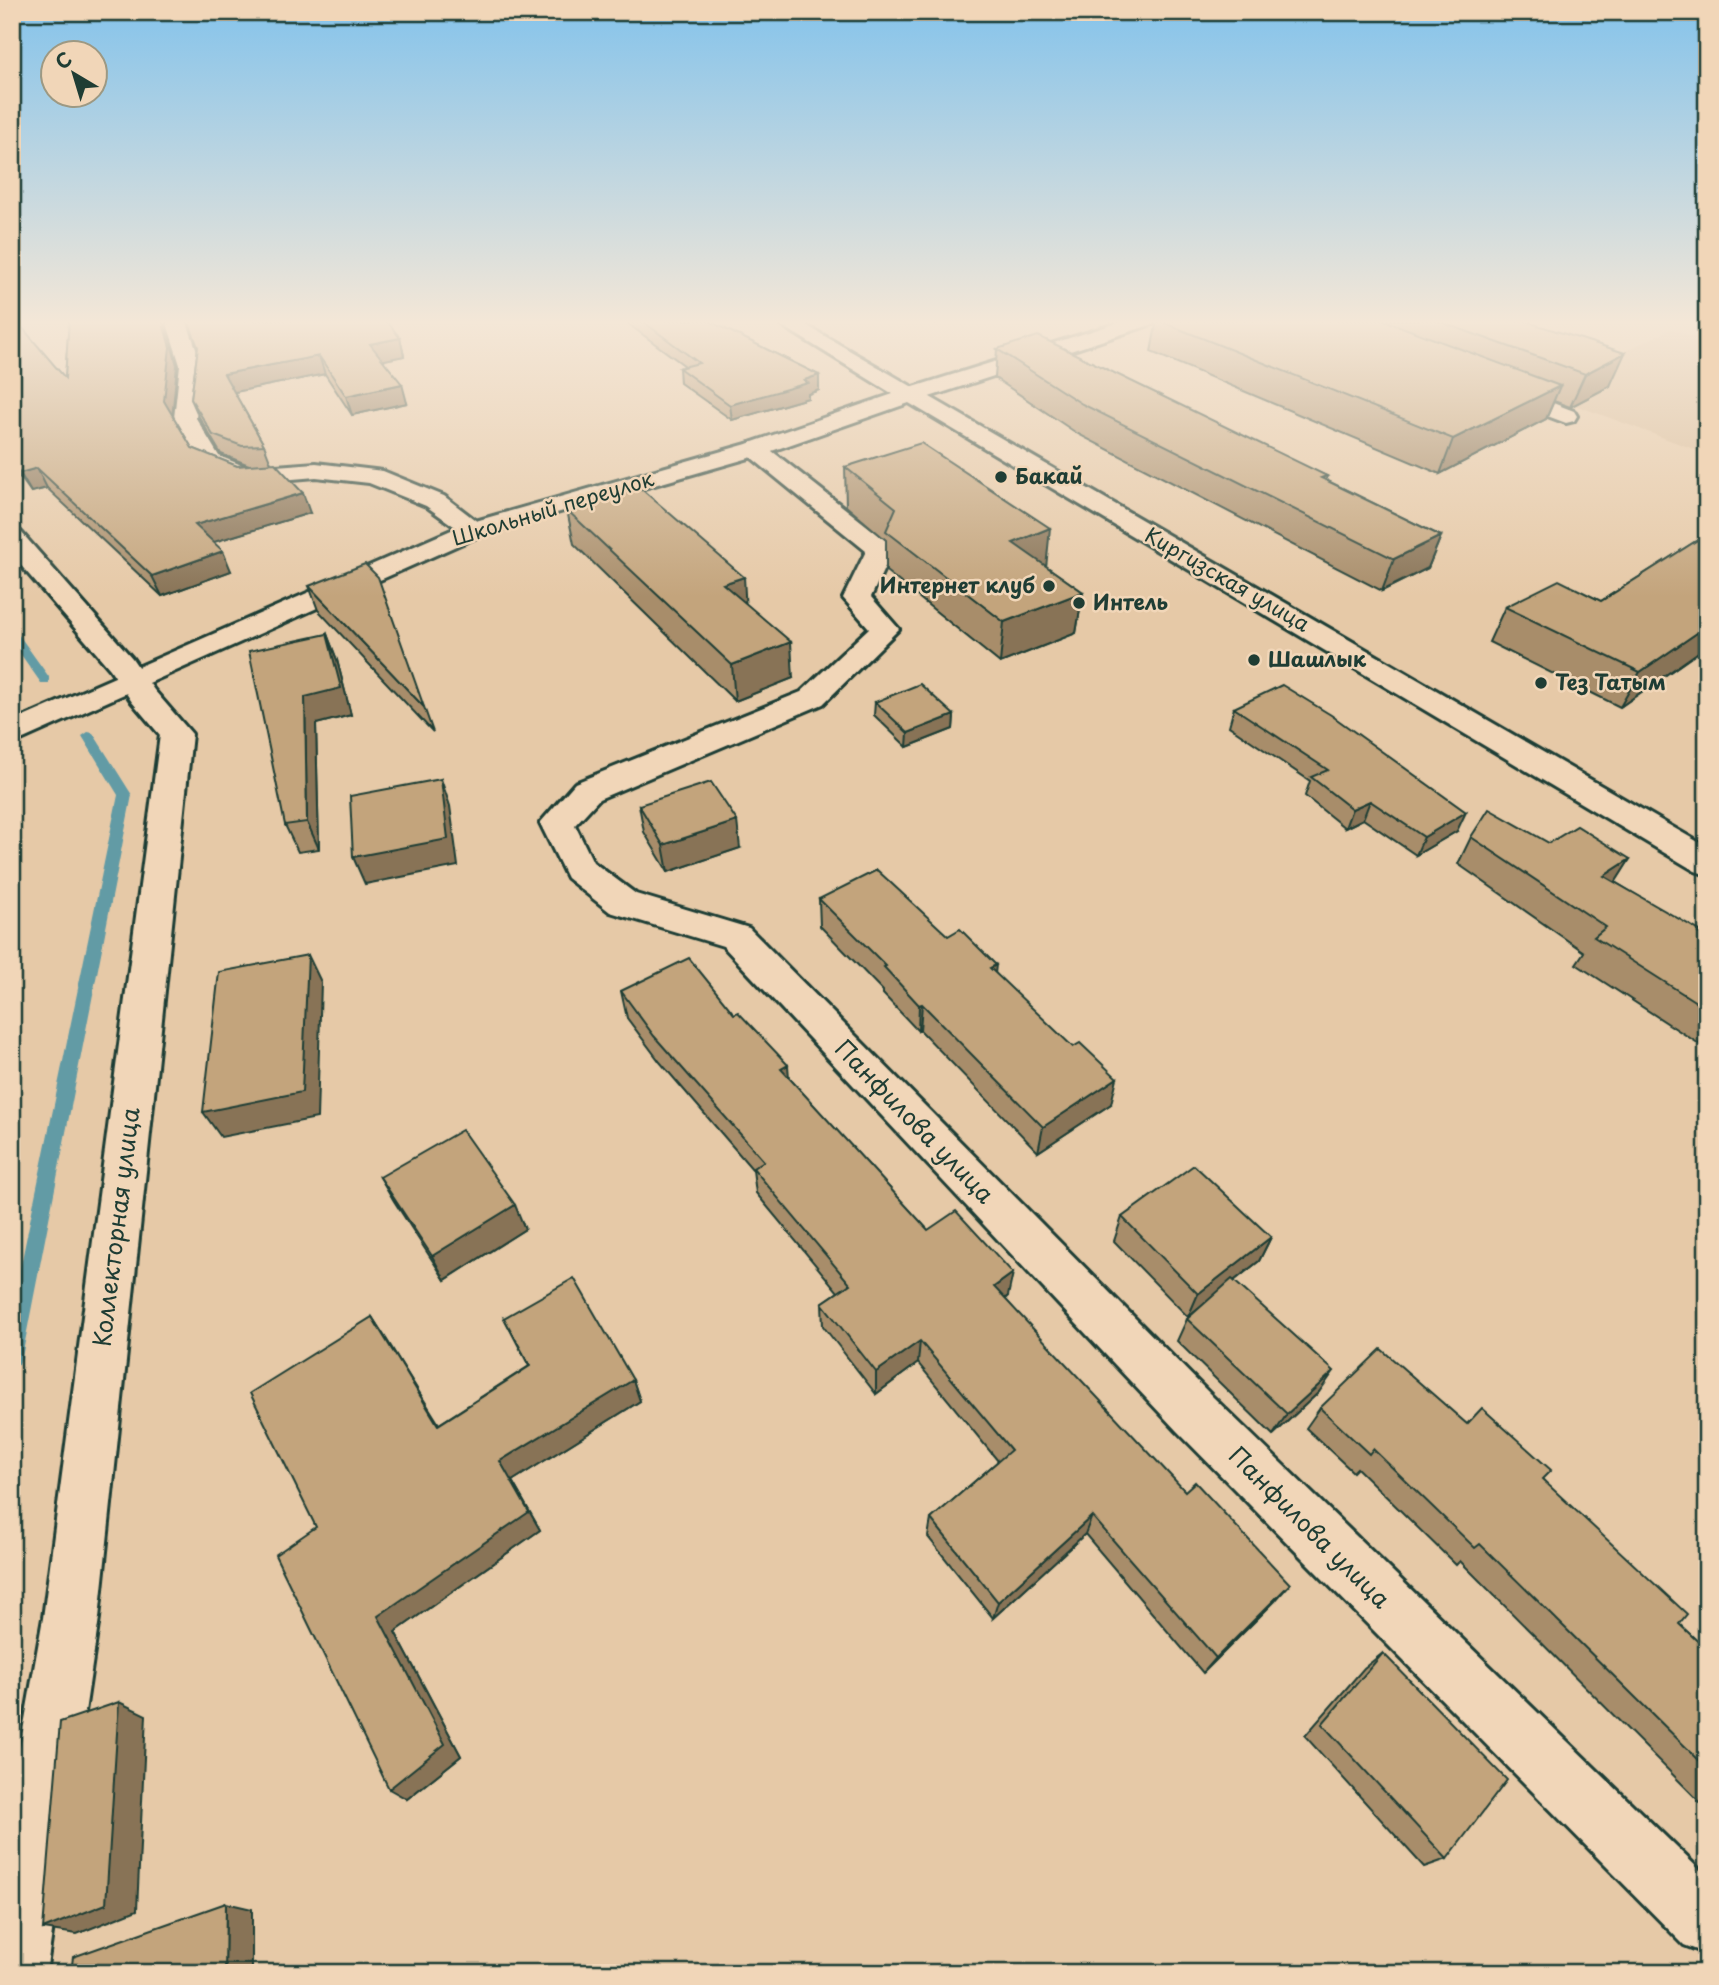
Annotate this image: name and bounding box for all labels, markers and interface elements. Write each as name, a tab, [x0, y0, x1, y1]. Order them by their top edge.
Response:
north arrow	[38, 38, 108, 108]
text: С	[49, 44, 77, 75]
place label: Бакай	[1015, 459, 1083, 491]
street label: Школьный переулок	[448, 461, 658, 553]
marker: Бакай	[993, 469, 1009, 485]
street label: Киргизская улица	[1140, 518, 1317, 639]
place label: Интернет клуб	[880, 568, 1035, 600]
marker: Интернет клуб	[1041, 578, 1057, 594]
place label: Интель	[1093, 585, 1168, 617]
marker: Интель	[1071, 595, 1087, 611]
place label: Шашлык	[1268, 642, 1367, 674]
marker: Шашлык	[1246, 652, 1262, 668]
place label: Тез Татым	[1555, 665, 1666, 697]
marker: Тез Татым	[1533, 675, 1549, 691]
street label: Панфилова улица	[828, 1030, 1003, 1211]
street label: Коллекторная улица	[82, 1105, 148, 1348]
street label: Панфилова улица	[1221, 1438, 1399, 1616]

